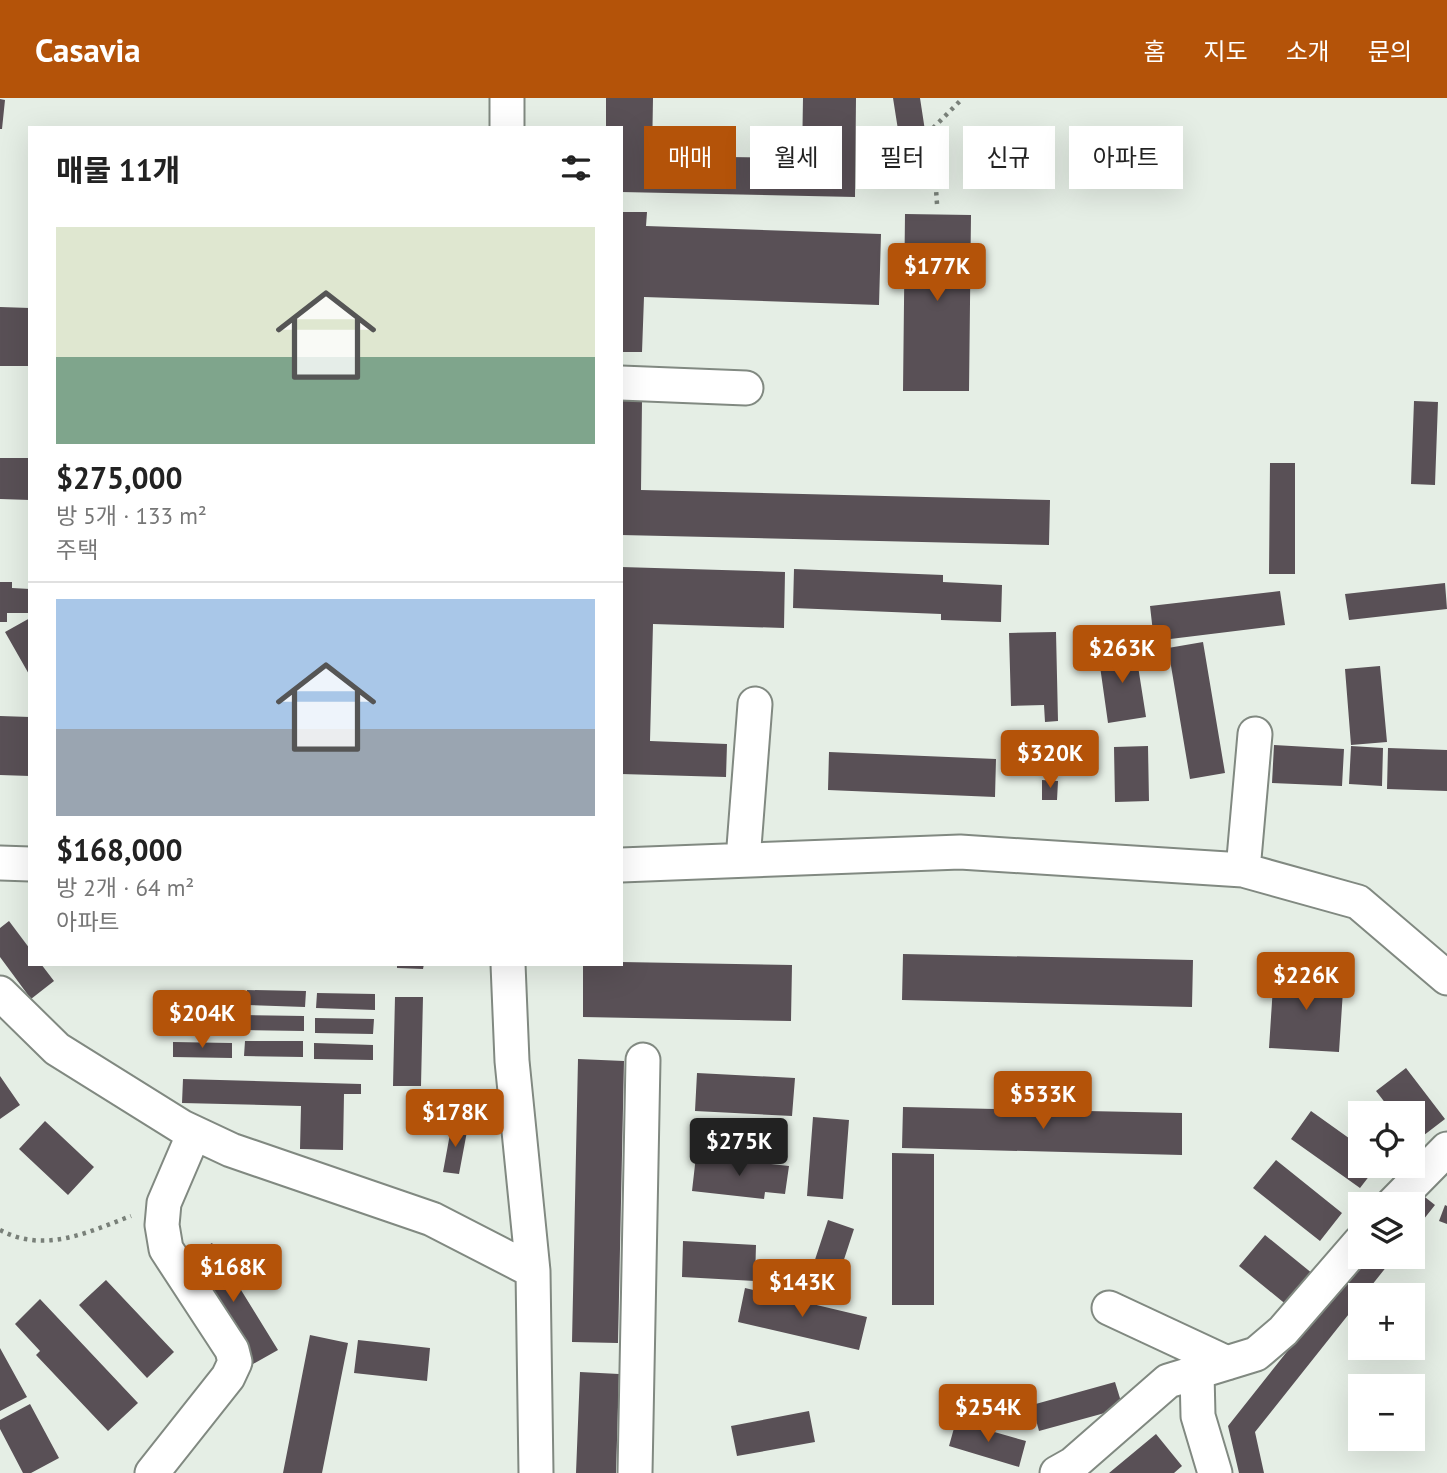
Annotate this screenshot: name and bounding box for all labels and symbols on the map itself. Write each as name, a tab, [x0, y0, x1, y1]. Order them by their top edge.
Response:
pin: $177K	[888, 244, 986, 303]
pin: $263K	[1073, 626, 1171, 685]
pin: $320K	[1001, 730, 1099, 790]
pin: $226K	[1257, 953, 1355, 1012]
pin: $204K	[153, 990, 251, 1050]
pin: $533K	[994, 1072, 1092, 1131]
pin: $178K	[406, 1090, 504, 1149]
pin: $275K	[690, 1118, 788, 1178]
pin: $168K	[184, 1244, 282, 1304]
pin: $143K	[753, 1260, 851, 1319]
pin: $254K	[939, 1384, 1037, 1444]

